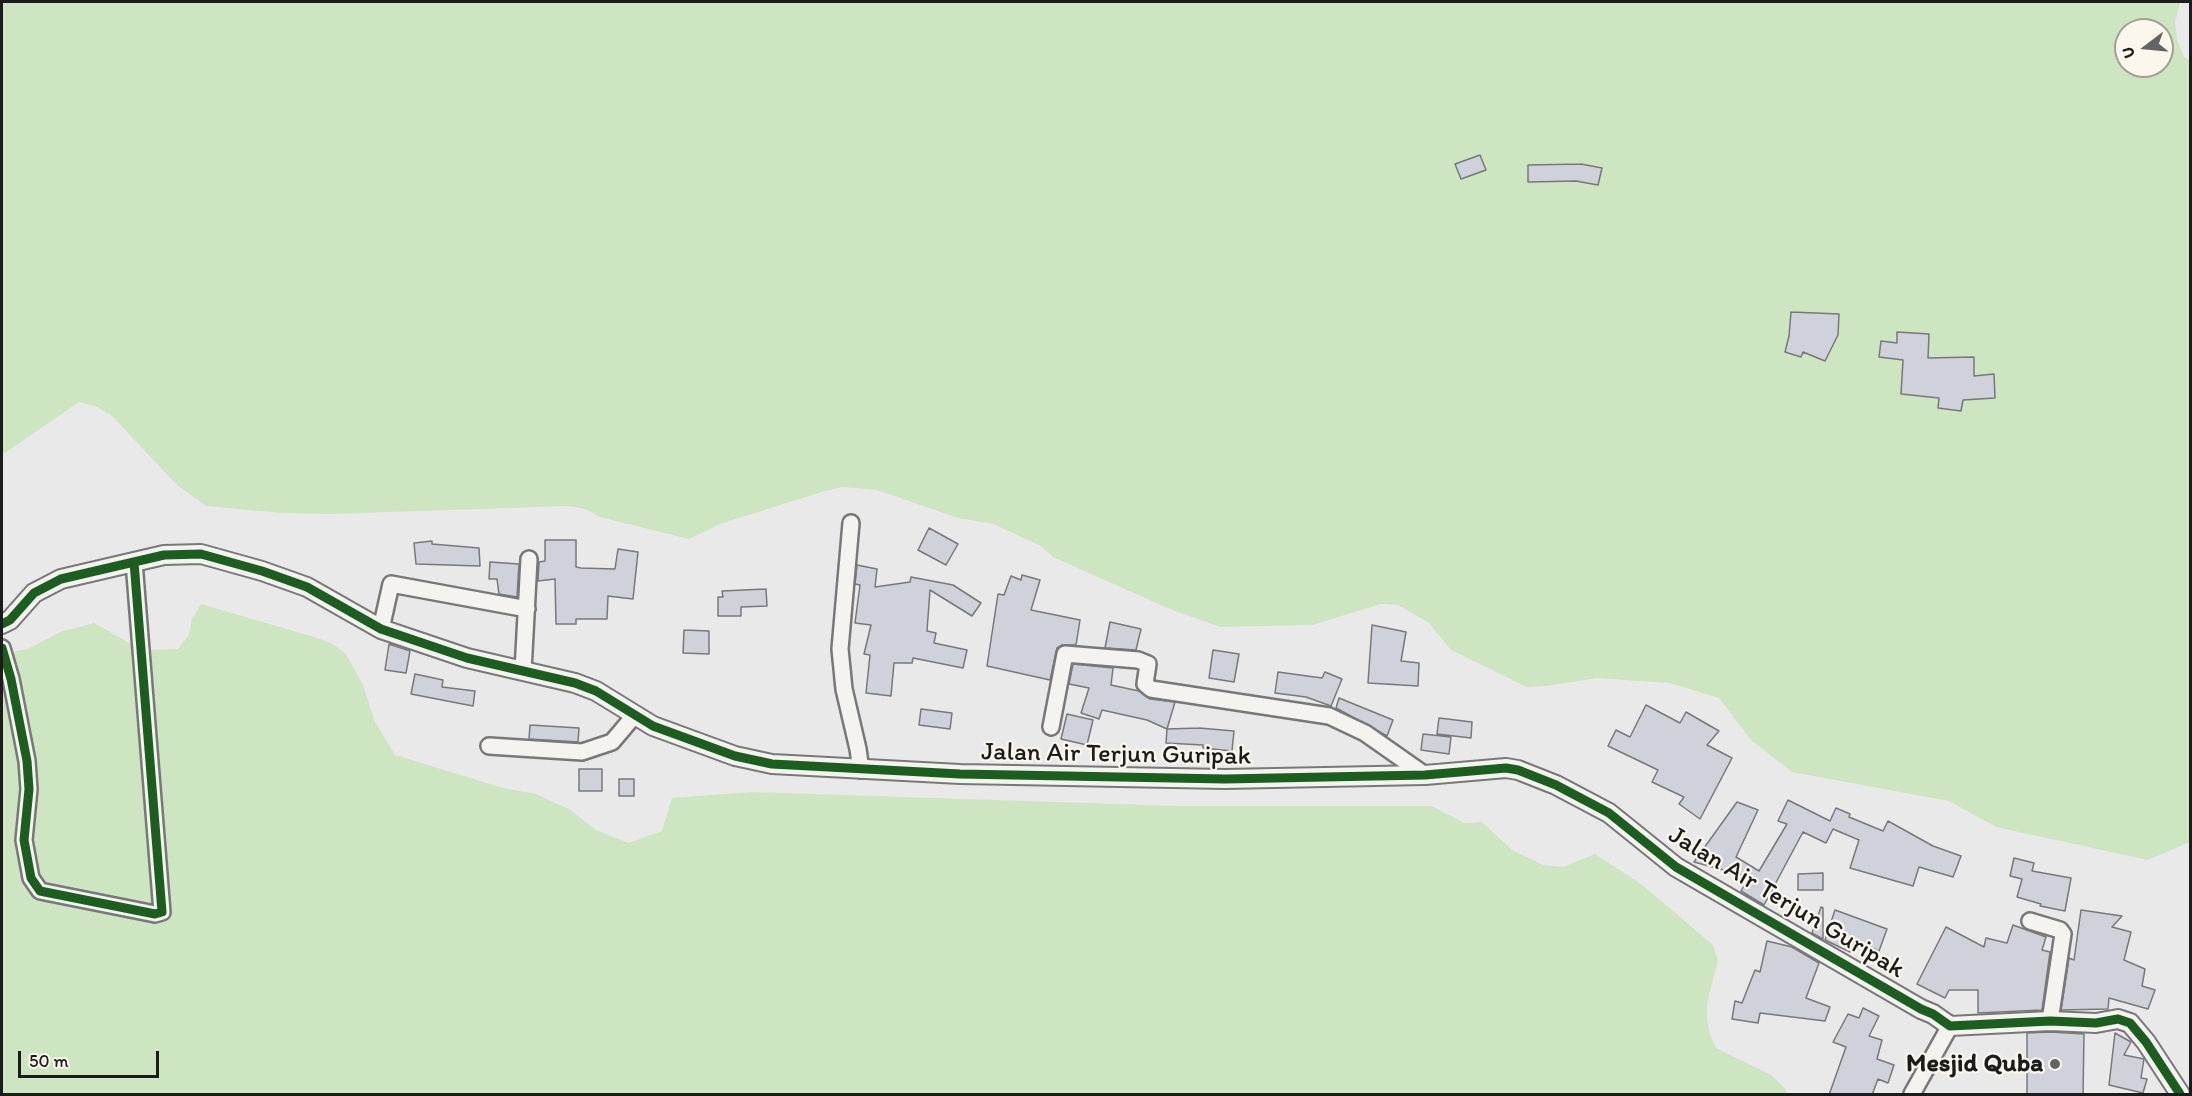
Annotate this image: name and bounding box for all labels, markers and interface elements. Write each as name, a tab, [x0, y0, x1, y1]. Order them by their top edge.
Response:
north arrow	[2114, 18, 2174, 78]
text: U	[2118, 45, 2139, 60]
street label: Jalan Air Terjun Guripak	[981, 737, 1251, 773]
street label: Jalan Air Terjun Guripak	[1662, 820, 1910, 986]
scale bar	[21, 1039, 162, 1077]
place label: Mesjid Quba	[1906, 1048, 2043, 1080]
text: 50 m	[29, 1050, 69, 1072]
marker: Mesjid Quba	[2048, 1057, 2062, 1071]

